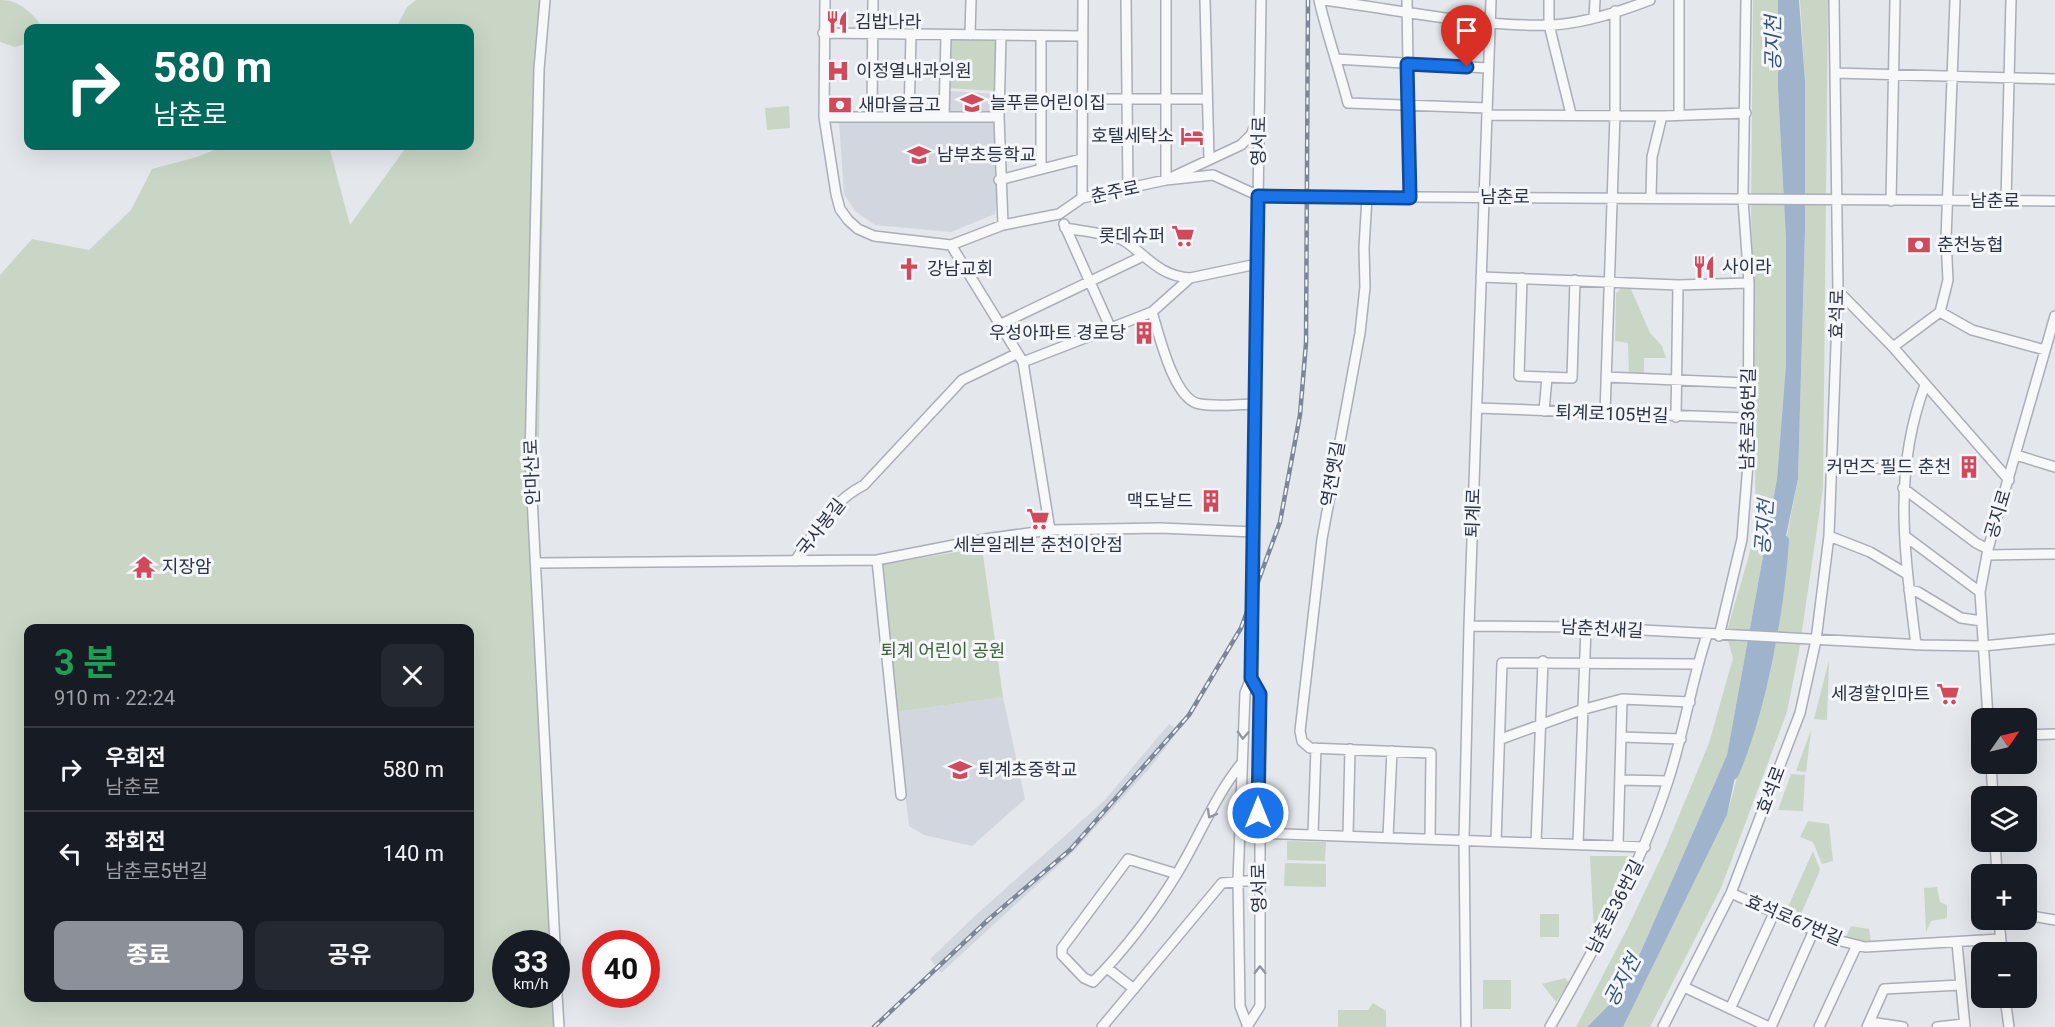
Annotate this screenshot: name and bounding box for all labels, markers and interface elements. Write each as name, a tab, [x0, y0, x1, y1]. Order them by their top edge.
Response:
pin	[1441, 5, 1492, 67]
restaurant icon: 김밥나라	[824, 9, 850, 35]
place label: 김밥나라	[855, 11, 922, 32]
water label: 공지천	[1761, 13, 1785, 71]
icon: arrive	[1450, 14, 1483, 47]
text: 580 m	[153, 43, 272, 92]
icon: right	[54, 48, 132, 126]
hospital icon: 이정열내과의원	[825, 58, 851, 84]
place label: 이정열내과의원	[856, 60, 972, 81]
school or university icon: 늘푸른어린이집	[959, 90, 985, 116]
bank icon: 새마을금고	[827, 92, 853, 118]
place label: 늘푸른어린이집	[990, 92, 1106, 113]
place label: 새마을금고	[858, 94, 941, 115]
text: 남춘로	[153, 99, 228, 131]
street label: 영서로	[1248, 116, 1269, 166]
hotel icon: 호텔세탁소	[1179, 123, 1205, 149]
place label: 호텔세탁소	[1091, 125, 1174, 146]
school or university icon: 남부초등학교	[906, 142, 932, 168]
place label: 남부초등학교	[937, 144, 1036, 165]
street label: 춘주로	[1088, 176, 1141, 207]
street label: 남춘로	[1480, 186, 1530, 207]
street label: 남춘로	[1970, 190, 2020, 211]
supermarket icon: 롯데슈퍼	[1170, 223, 1196, 249]
place label: 롯데슈퍼	[1099, 225, 1165, 246]
bank icon: 춘천농협	[1906, 232, 1932, 258]
place label: 춘천농협	[1937, 234, 2003, 255]
restaurant icon: 사이라	[1691, 254, 1717, 280]
church icon: 강남교회	[896, 256, 922, 282]
place label: 사이라	[1722, 256, 1772, 277]
place label: 강남교회	[927, 258, 993, 279]
street label: 효석로	[1826, 289, 1847, 339]
building icon: 우성아파트 경로당	[1131, 320, 1157, 346]
place label: 우성아파트 경로당	[989, 322, 1126, 343]
street label: 남춘로36번길	[1736, 367, 1759, 471]
street label: 퇴계로105번길	[1555, 401, 1669, 426]
street label: 안마산로	[520, 439, 543, 505]
street label: 역전옛길	[1316, 439, 1349, 508]
building icon: 커먼즈 필드 춘천	[1956, 454, 1982, 480]
place label: 커먼즈 필드 춘천	[1826, 456, 1951, 477]
street label: 공지로	[1980, 487, 2015, 541]
building icon: 맥도날드	[1198, 488, 1224, 514]
street label: 퇴계로	[1461, 488, 1484, 538]
place label: 맥도날드	[1127, 490, 1193, 511]
street label: 국사봉길	[792, 494, 849, 559]
water label: 공지천	[1750, 496, 1778, 555]
supermarket icon: 세븐일레븐 춘천이안점	[1025, 506, 1051, 532]
place label: 세븐일레븐 춘천이안점	[953, 534, 1123, 555]
temple icon: 지장암	[131, 554, 157, 580]
place label: 지장암	[162, 556, 212, 577]
street label: 남춘천새길	[1560, 616, 1644, 641]
park label: 퇴계 어린이 공원	[881, 640, 1005, 661]
text: 3 분	[54, 642, 117, 684]
button: close	[381, 644, 444, 707]
supermarket icon: 세경할인마트	[1935, 681, 1961, 707]
place label: 세경할인마트	[1831, 683, 1930, 704]
text: 910 m · 22:24	[54, 686, 175, 710]
north arrow	[1971, 708, 2037, 774]
map controls	[1971, 708, 2037, 1008]
one-way arrow	[1236, 731, 1249, 740]
text: 우회전	[105, 745, 166, 770]
icon: right	[54, 753, 87, 786]
text: 580 m	[382, 757, 444, 782]
school or university icon: 퇴계초중학교	[947, 757, 973, 783]
place label: 퇴계초중학교	[978, 759, 1077, 780]
street label: 효석로	[1752, 763, 1789, 817]
text: 남춘로	[105, 775, 160, 799]
position arrow	[1226, 781, 1290, 845]
button: layers	[1971, 786, 2037, 852]
one-way arrow	[1207, 808, 1218, 818]
text: 좌회전	[105, 829, 166, 854]
icon: left	[54, 837, 87, 870]
text: 140 m	[382, 841, 444, 866]
street label: 남춘로36번길	[1582, 856, 1647, 957]
text: 남춘로5번길	[105, 859, 208, 883]
street label: 영서로	[1248, 863, 1269, 913]
button: +	[1971, 864, 2037, 930]
street label: 효석로67번길	[1743, 890, 1846, 949]
button: 종료	[54, 921, 243, 990]
button: 공유	[255, 921, 444, 990]
speed limit sign: 40	[582, 930, 660, 1008]
button: −	[1971, 942, 2037, 1008]
text: 33	[514, 944, 548, 979]
water label: 공지천	[1598, 948, 1647, 1010]
one-way arrow	[1254, 966, 1266, 975]
text: km/h	[513, 975, 549, 993]

